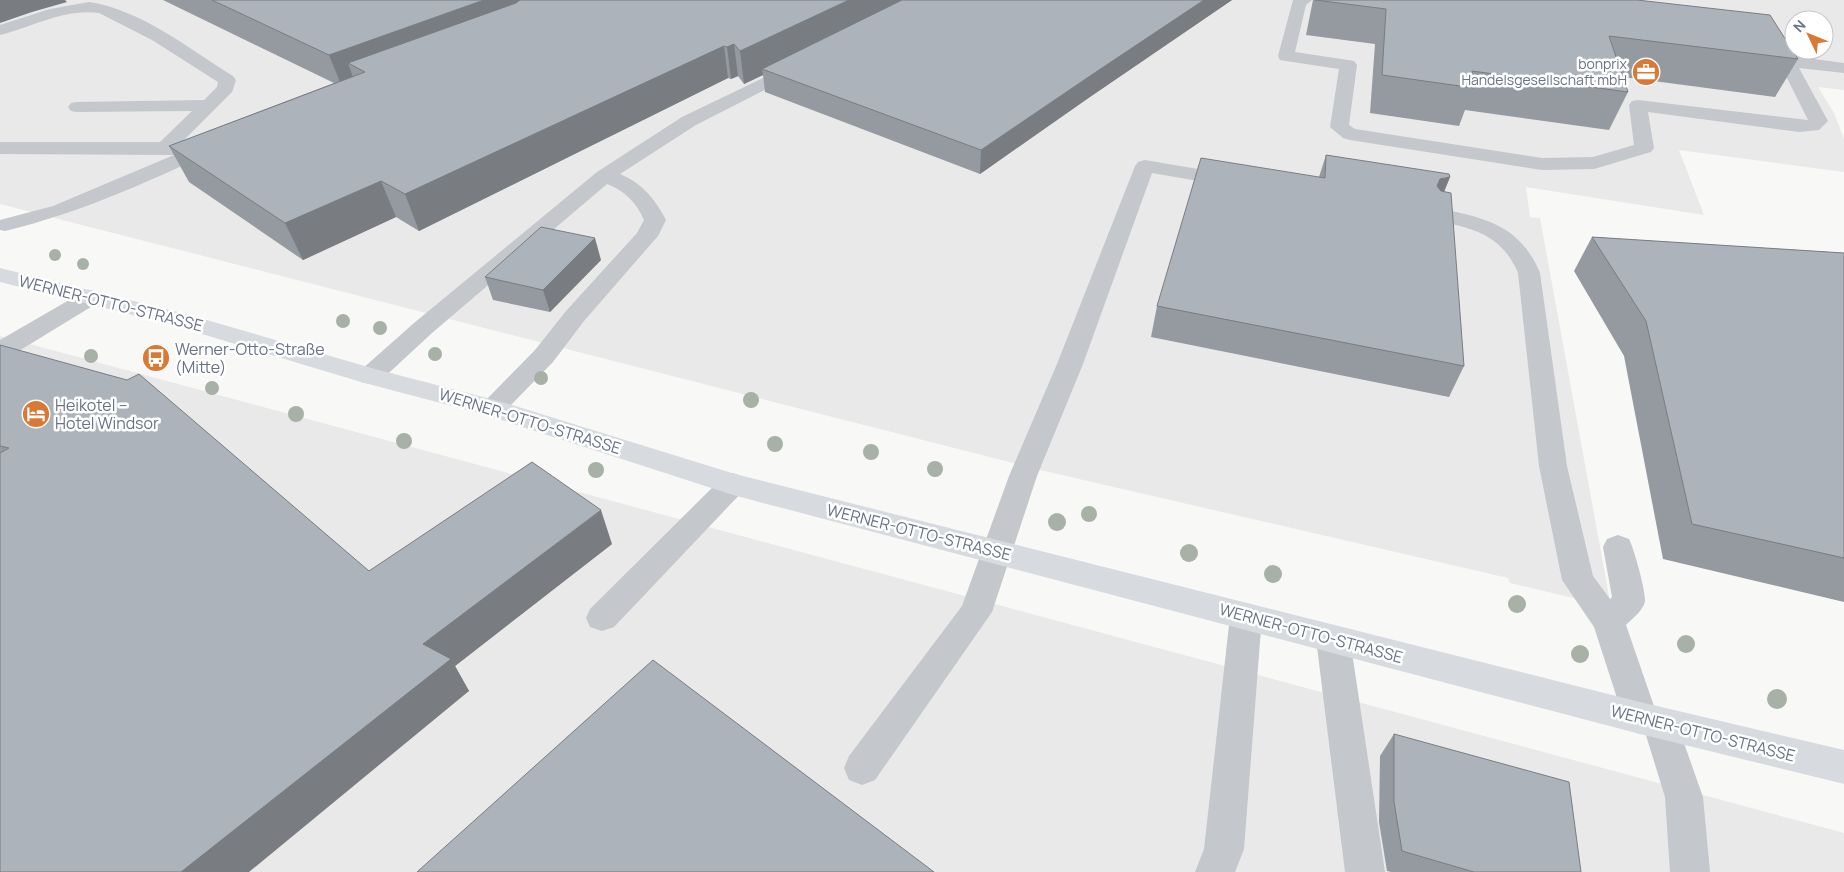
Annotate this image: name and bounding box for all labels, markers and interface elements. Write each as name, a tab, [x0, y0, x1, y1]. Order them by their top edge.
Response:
north arrow	[1784, 10, 1834, 60]
text: N	[1789, 16, 1810, 36]
place label: bonprix Handelsgesellschaft mbH	[1461, 54, 1628, 89]
office icon: bonprix Handelsgesellschaft mbH	[1631, 57, 1661, 87]
street label: WERNER-OTTO-STRASSE	[17, 269, 205, 337]
place label: Werner-Otto-Straße (Mitte)	[175, 338, 325, 378]
bus stop icon: Werner-Otto-Straße (Mitte)	[141, 343, 171, 373]
street label: WERNER-OTTO-STRASSE	[436, 383, 624, 459]
place label: Heikotel – Hotel Windsor	[55, 394, 159, 434]
hotel icon: Heikotel – Hotel Windsor	[21, 399, 51, 429]
street label: WERNER-OTTO-STRASSE	[825, 498, 1013, 566]
street label: WERNER-OTTO-STRASSE	[1217, 598, 1405, 668]
street label: WERNER-OTTO-STRASSE	[1609, 699, 1797, 767]

